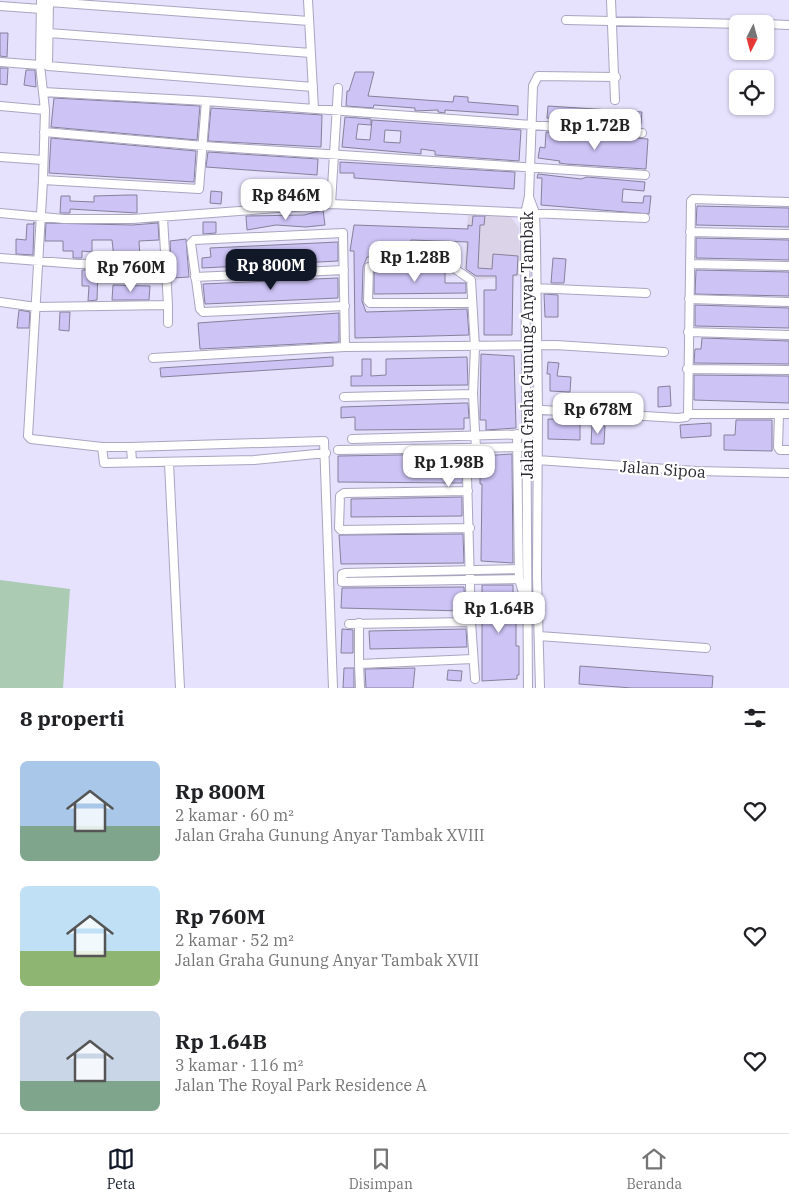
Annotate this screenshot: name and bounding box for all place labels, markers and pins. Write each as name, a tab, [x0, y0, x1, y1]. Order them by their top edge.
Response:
pin: Rp 1.72B	[543, 108, 647, 151]
pin: Rp 846M	[240, 178, 332, 221]
pin: Rp 1.28B	[363, 240, 467, 283]
pin: Rp 800M	[225, 248, 317, 291]
pin: Rp 760M	[85, 250, 177, 293]
pin: Rp 678M	[552, 392, 644, 435]
pin: Rp 1.98B	[397, 446, 501, 488]
pin: Rp 1.64B	[447, 592, 551, 634]

